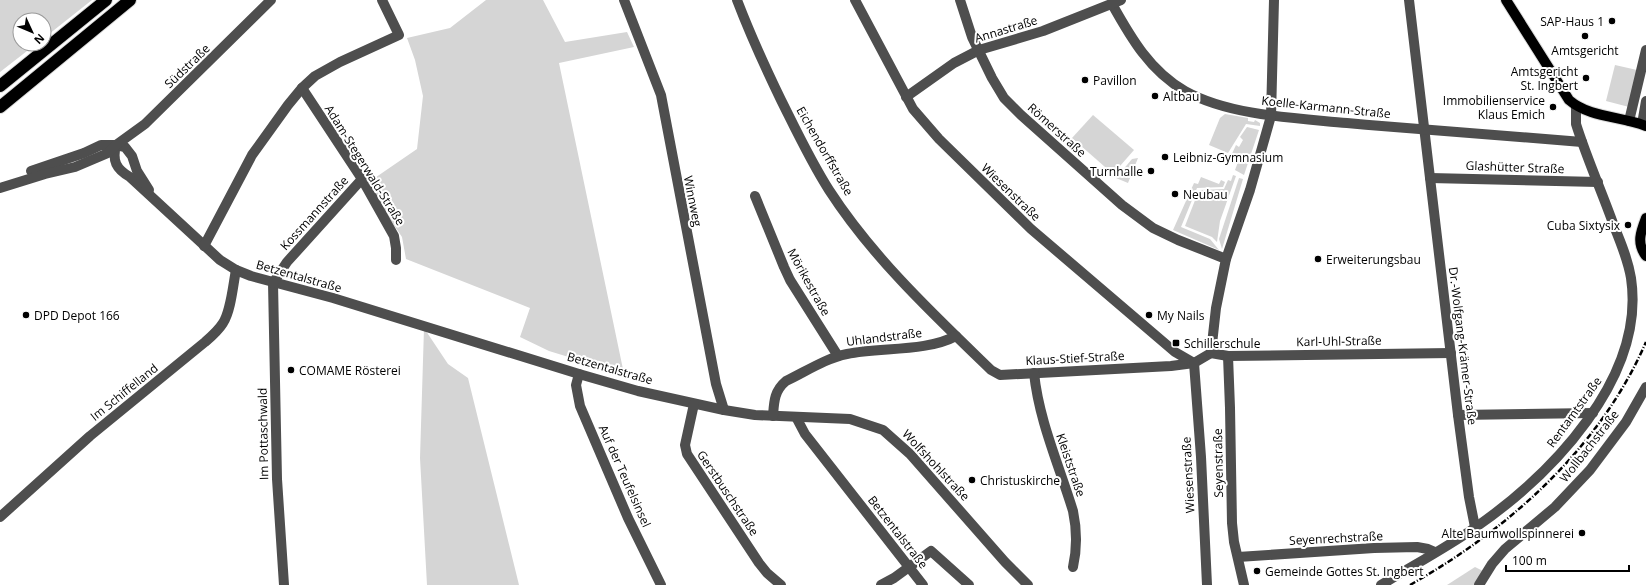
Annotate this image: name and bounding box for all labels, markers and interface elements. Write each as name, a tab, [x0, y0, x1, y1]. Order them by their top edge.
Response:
street label: Annastraße	[973, 11, 1040, 47]
north arrow	[12, 12, 52, 52]
place label: SAP-Haus 1	[1540, 13, 1604, 30]
marker: SAP-Haus 1	[1607, 16, 1617, 26]
text: N	[31, 31, 48, 48]
marker: Amtsgericht	[1580, 31, 1590, 41]
street label: Südstraße	[161, 40, 214, 92]
place label: Amtsgericht	[1551, 42, 1619, 59]
place label: Amtsgericht St. Ingbert	[1511, 63, 1578, 94]
place label: Pavillon	[1093, 72, 1137, 89]
marker: Amtsgericht St. Ingbert	[1581, 73, 1591, 83]
marker: Pavillon	[1080, 75, 1090, 85]
place label: Altbau	[1163, 88, 1199, 105]
marker: Altbau	[1150, 91, 1160, 101]
street label: Koelle-Karmann-Straße	[1261, 92, 1392, 122]
place label: Immobilienservice Klaus Emich	[1443, 92, 1545, 123]
street label: Römerstraße	[1024, 99, 1090, 161]
street label: Adam-Stegerwald-Straße	[321, 101, 409, 229]
marker: Immobilienservice Klaus Emich	[1548, 102, 1558, 112]
street label: Eichendorffstraße	[793, 103, 858, 199]
place label: Leibniz-Gymnasium	[1173, 149, 1283, 166]
marker: Leibniz-Gymnasium	[1160, 152, 1170, 162]
street label: Glashütter Straße	[1465, 157, 1565, 177]
street label: Wiesenstraße	[978, 159, 1045, 225]
place label: Turnhalle	[1090, 163, 1143, 180]
marker: Turnhalle	[1146, 166, 1156, 176]
street label: Kossmannstraße	[276, 172, 352, 254]
street label: Winnweg	[680, 174, 706, 228]
place label: Neubau	[1183, 186, 1228, 203]
marker: Neubau	[1170, 189, 1180, 199]
place label: Cuba Sixtysix	[1547, 217, 1621, 234]
marker: Cuba Sixtysix	[1623, 220, 1633, 230]
street label: Mörikestraße	[783, 245, 835, 319]
place label: Erweiterungsbau	[1326, 251, 1421, 268]
marker: Erweiterungsbau	[1313, 254, 1323, 264]
street label: Betzentalstraße	[254, 256, 344, 296]
street label: Dr.-Wolfgang-Krämer-Straße	[1445, 266, 1481, 426]
place label: DPD Depot 166	[34, 307, 120, 324]
place label: My Nails	[1157, 307, 1205, 324]
marker: DPD Depot 166	[21, 310, 31, 320]
marker: My Nails	[1144, 310, 1154, 320]
street label: Uhlandstraße	[845, 324, 923, 350]
street label: Karl-Uhl-Straße	[1296, 332, 1382, 350]
place label: Schillerschule	[1184, 335, 1261, 352]
marker: Schillerschule	[1171, 338, 1181, 348]
street label: Klaus-Stief-Straße	[1025, 347, 1125, 369]
street label: Betzentalstraße	[565, 348, 655, 388]
street label: Im Schiffelland	[87, 359, 161, 425]
place label: COMAME Rösterei	[299, 362, 401, 379]
marker: COMAME Rösterei	[286, 365, 296, 375]
street label: Rentamtstraße	[1543, 373, 1606, 451]
street label: Im Pottaschwald	[254, 388, 272, 480]
street label: Wollbachstraße	[1555, 406, 1623, 486]
street label: Auf der Teufelsinsel	[595, 422, 655, 530]
street label: Wolfshohlstraße	[898, 426, 974, 505]
street label: Seyenstraße	[1209, 428, 1227, 498]
street label: Kleiststraße	[1052, 431, 1090, 499]
street label: Wiesenstraße	[1177, 436, 1198, 514]
street label: Gerstbuschstraße	[693, 447, 763, 539]
place label: Christuskirche	[980, 472, 1060, 489]
marker: Christuskirche	[967, 475, 977, 485]
street label: Betzentalstraße	[864, 492, 932, 572]
place label: Alte Baumwollspinnerei	[1442, 525, 1574, 542]
street label: Seyenrechstraße	[1289, 527, 1384, 549]
marker: Alte Baumwollspinnerei	[1577, 528, 1587, 538]
scale bar	[1506, 547, 1629, 573]
text: 100 m	[1512, 552, 1547, 569]
place label: Gemeinde Gottes St. Ingbert	[1265, 563, 1424, 580]
marker: Gemeinde Gottes St. Ingbert	[1252, 566, 1262, 576]

